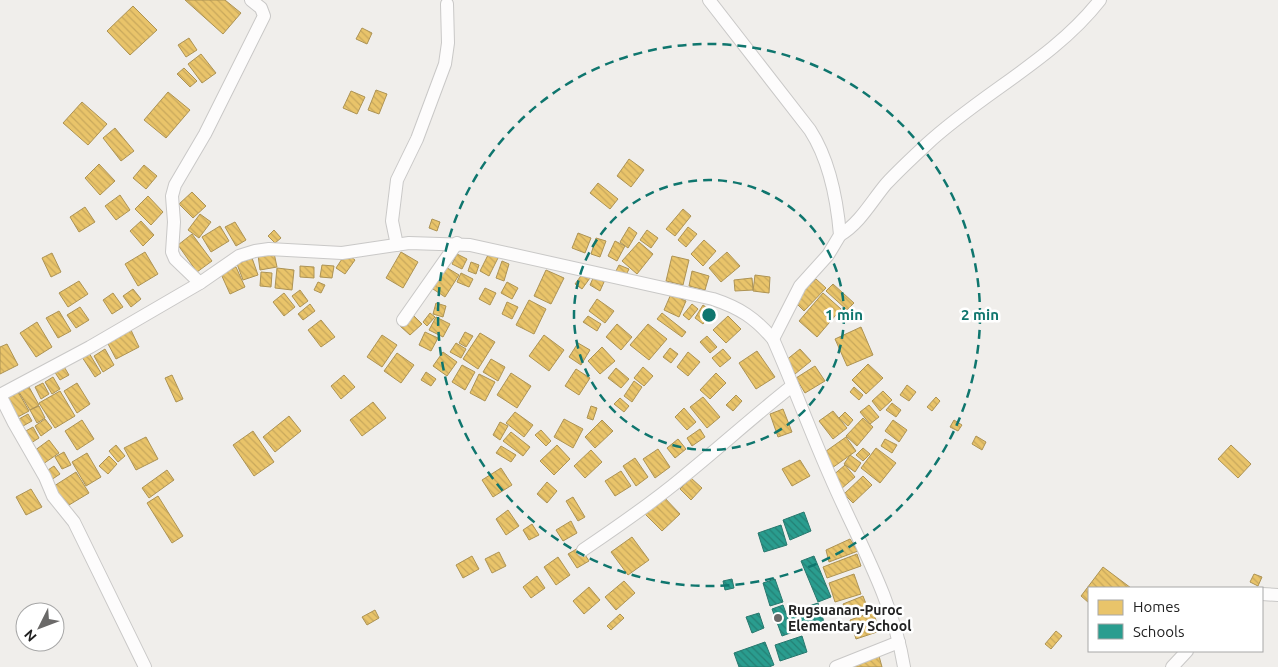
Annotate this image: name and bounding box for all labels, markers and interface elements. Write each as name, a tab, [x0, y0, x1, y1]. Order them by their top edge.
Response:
centre of rings	[700, 306, 718, 324]
text: 1 min	[825, 306, 863, 323]
text: 2 min	[961, 306, 999, 323]
legend	[1088, 587, 1263, 652]
text: Homes	[1133, 598, 1180, 615]
north arrow	[15, 602, 65, 652]
place label: Rugsuanan-Puroc Elementary School	[788, 602, 911, 634]
marker: Rugsuanan-Puroc Elementary School	[772, 612, 784, 624]
text: Schools	[1133, 623, 1184, 640]
text: N	[21, 626, 40, 645]

